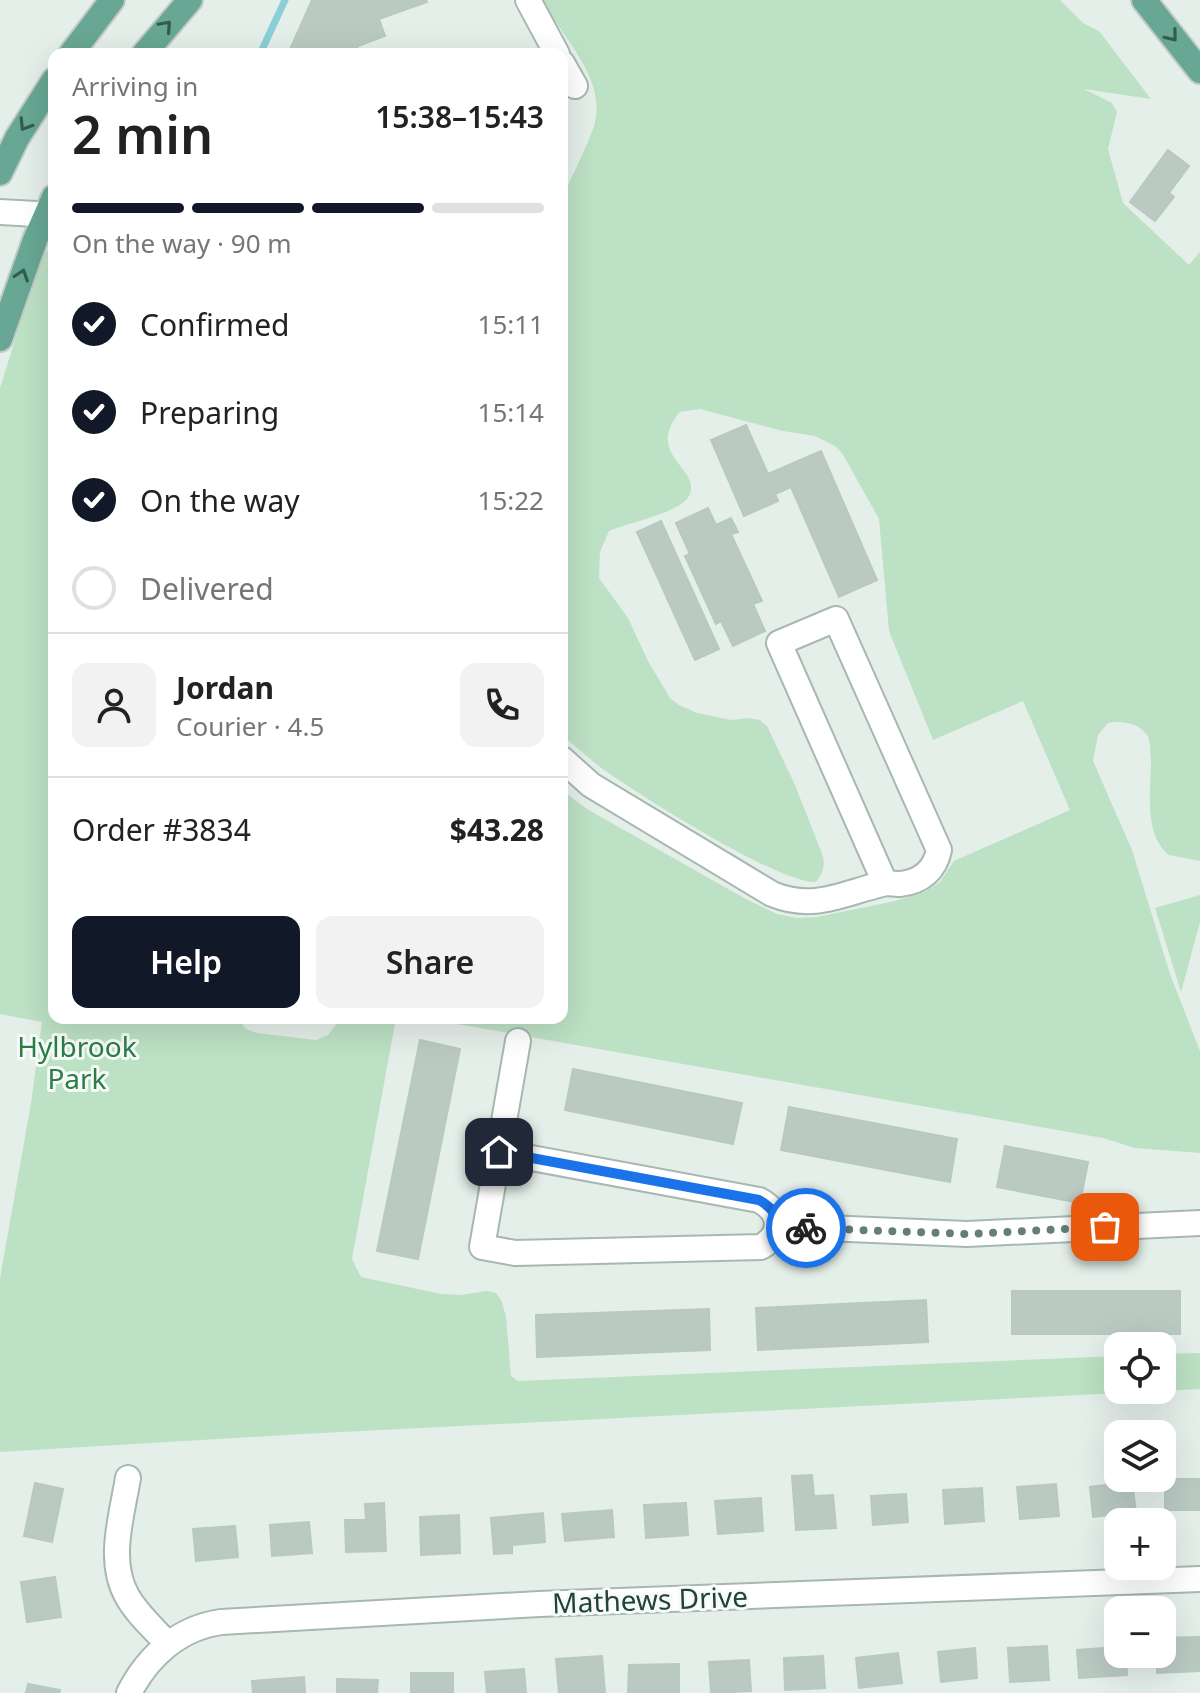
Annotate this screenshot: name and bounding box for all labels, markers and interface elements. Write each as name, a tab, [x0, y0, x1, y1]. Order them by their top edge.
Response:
one-way arrow	[156, 21, 171, 36]
one-way arrow	[1162, 27, 1176, 42]
text: Arriving in	[72, 68, 198, 104]
text: 15:38–15:43	[375, 96, 544, 137]
text: 2 min	[72, 98, 213, 169]
one-way arrow	[20, 117, 35, 131]
text: On the way · 90 m	[72, 225, 292, 261]
one-way arrow	[12, 269, 29, 283]
icon: check	[72, 302, 116, 346]
text: Confirmed	[140, 304, 290, 345]
text: 15:11	[478, 306, 544, 342]
icon: check	[72, 390, 116, 434]
text: Preparing	[140, 392, 279, 433]
text: 15:14	[478, 394, 544, 430]
icon: check	[72, 478, 116, 522]
text: On the way	[140, 480, 300, 521]
text: 15:22	[478, 482, 544, 518]
text: Delivered	[140, 568, 274, 609]
button: person	[72, 663, 156, 747]
button: phone	[460, 663, 544, 747]
text: Jordan	[176, 667, 274, 708]
text: Courier · 4.5	[176, 708, 324, 744]
text: Order #3834	[72, 809, 251, 850]
text: $43.28	[450, 809, 544, 850]
button: Help	[72, 916, 300, 1008]
button: Share	[316, 916, 544, 1008]
park label: Hylbrook Park	[17, 1027, 137, 1097]
pin	[465, 1118, 533, 1186]
icon: home	[477, 1130, 521, 1174]
courier	[766, 1188, 846, 1268]
pin	[1071, 1193, 1139, 1261]
icon: bag	[1083, 1205, 1127, 1249]
icon: bike	[784, 1206, 828, 1250]
map controls	[1104, 1332, 1176, 1668]
button: locate	[1104, 1332, 1176, 1404]
button: layers	[1104, 1420, 1176, 1492]
button: +	[1104, 1508, 1176, 1580]
street label: Mathews Drive	[552, 1577, 748, 1621]
button: −	[1104, 1596, 1176, 1668]

